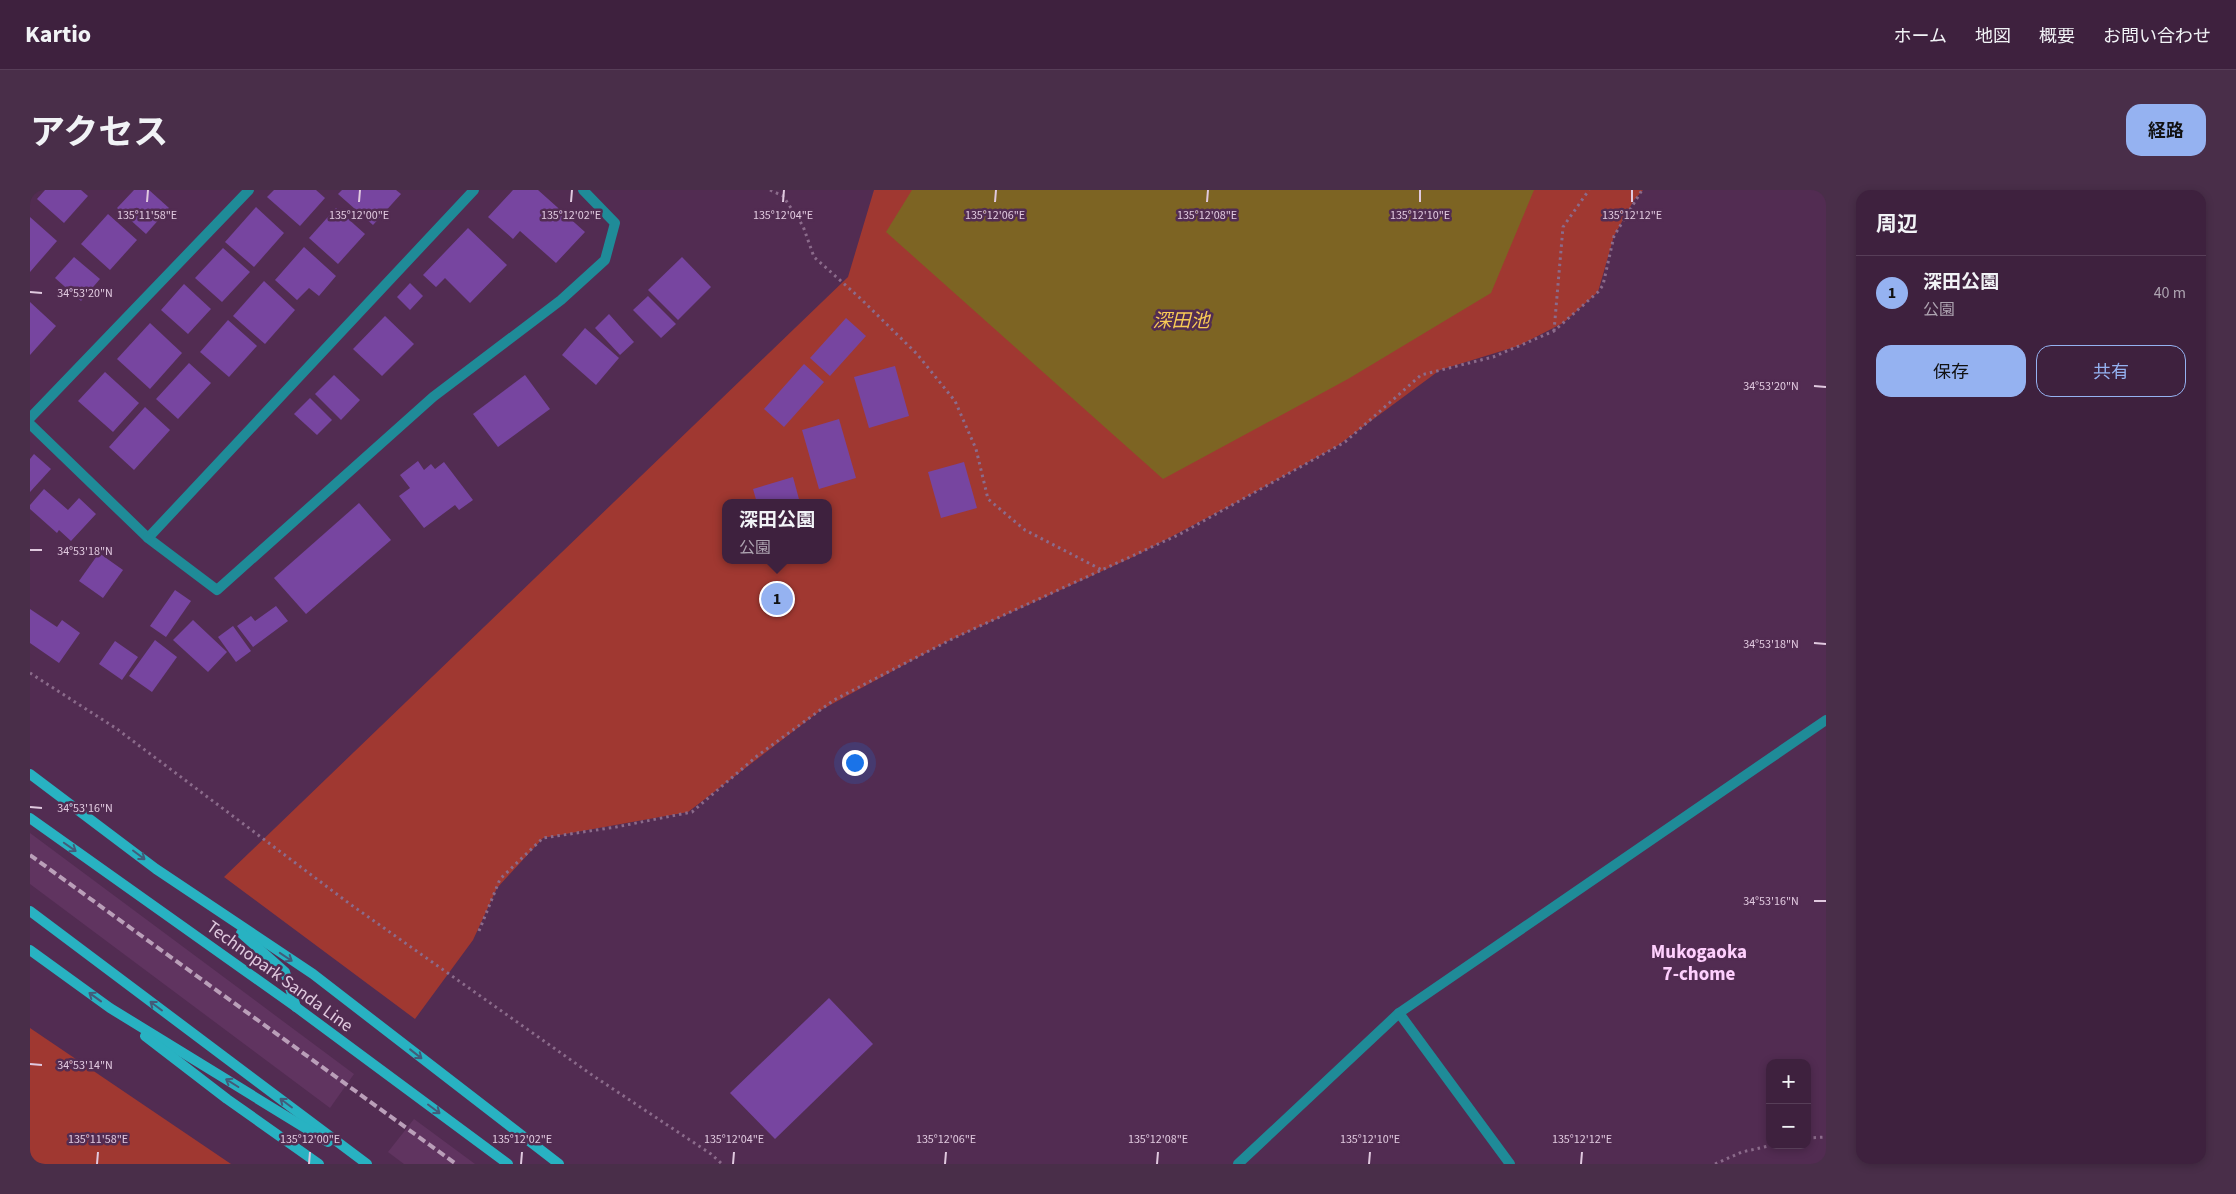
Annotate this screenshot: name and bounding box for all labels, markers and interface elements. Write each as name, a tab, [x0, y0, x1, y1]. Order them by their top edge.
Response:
text: Kartio	[25, 17, 91, 52]
text: ホーム	[1894, 24, 1947, 49]
text: 地図	[1975, 24, 2011, 49]
text: 概要	[2039, 24, 2075, 49]
text: お問い合わせ	[2103, 24, 2211, 49]
button: 経路	[2126, 104, 2206, 156]
text: アクセス	[30, 108, 168, 158]
text: 135°11'58"E	[117, 207, 177, 224]
text: 135°12'00"E	[329, 207, 389, 224]
text: 135°12'02"E	[541, 207, 601, 224]
text: 135°12'04"E	[753, 207, 813, 224]
text: 135°12'06"E	[965, 207, 1025, 224]
text: 135°12'08"E	[1177, 207, 1237, 224]
text: 135°12'10"E	[1390, 207, 1450, 224]
text: 135°12'12"E	[1602, 207, 1662, 224]
text: 周辺	[1876, 209, 1918, 239]
text: 深田公園	[1923, 269, 1999, 296]
text: 1	[1888, 282, 1896, 304]
text: 40 m	[2154, 282, 2186, 304]
text: 34°53'20"N	[57, 285, 113, 302]
text: 公園	[1923, 299, 1955, 321]
water label: 深田池	[1152, 308, 1211, 335]
button: 保存	[1876, 345, 2026, 397]
button: 共有	[2036, 345, 2186, 397]
text: 34°53'20"N	[1743, 378, 1799, 395]
popup	[722, 499, 832, 564]
text: 深田公園	[739, 507, 815, 534]
text: 公園	[739, 537, 771, 559]
text: 34°53'18"N	[57, 543, 113, 560]
pin: 1	[761, 580, 793, 618]
text: 34°53'18"N	[1743, 636, 1799, 653]
your location	[842, 750, 868, 776]
text: 34°53'16"N	[57, 800, 113, 817]
one-way arrow	[63, 841, 76, 852]
one-way arrow	[132, 850, 145, 861]
text: 34°53'16"N	[1743, 893, 1799, 910]
street label: Technopark Sanda Line	[201, 915, 358, 1038]
district label: Mukogaoka 7-chome	[1651, 939, 1747, 988]
one-way arrow	[279, 952, 293, 962]
one-way arrow	[88, 992, 102, 1002]
one-way arrow	[150, 1000, 163, 1011]
one-way arrow	[409, 1049, 423, 1059]
text: 34°53'14"N	[57, 1057, 113, 1074]
map controls	[1766, 1059, 1811, 1149]
button: +	[1766, 1059, 1811, 1104]
one-way arrow	[226, 1078, 240, 1088]
one-way arrow	[279, 1098, 293, 1108]
one-way arrow	[427, 1104, 441, 1114]
button: −	[1766, 1104, 1811, 1149]
text: 135°11'58"E	[68, 1131, 128, 1148]
text: 135°12'00"E	[280, 1131, 340, 1148]
text: 135°12'02"E	[492, 1131, 552, 1148]
text: 135°12'04"E	[704, 1131, 764, 1148]
text: 135°12'06"E	[916, 1131, 976, 1148]
text: 135°12'08"E	[1128, 1131, 1188, 1148]
text: 135°12'10"E	[1340, 1131, 1400, 1148]
text: 135°12'12"E	[1552, 1131, 1612, 1148]

